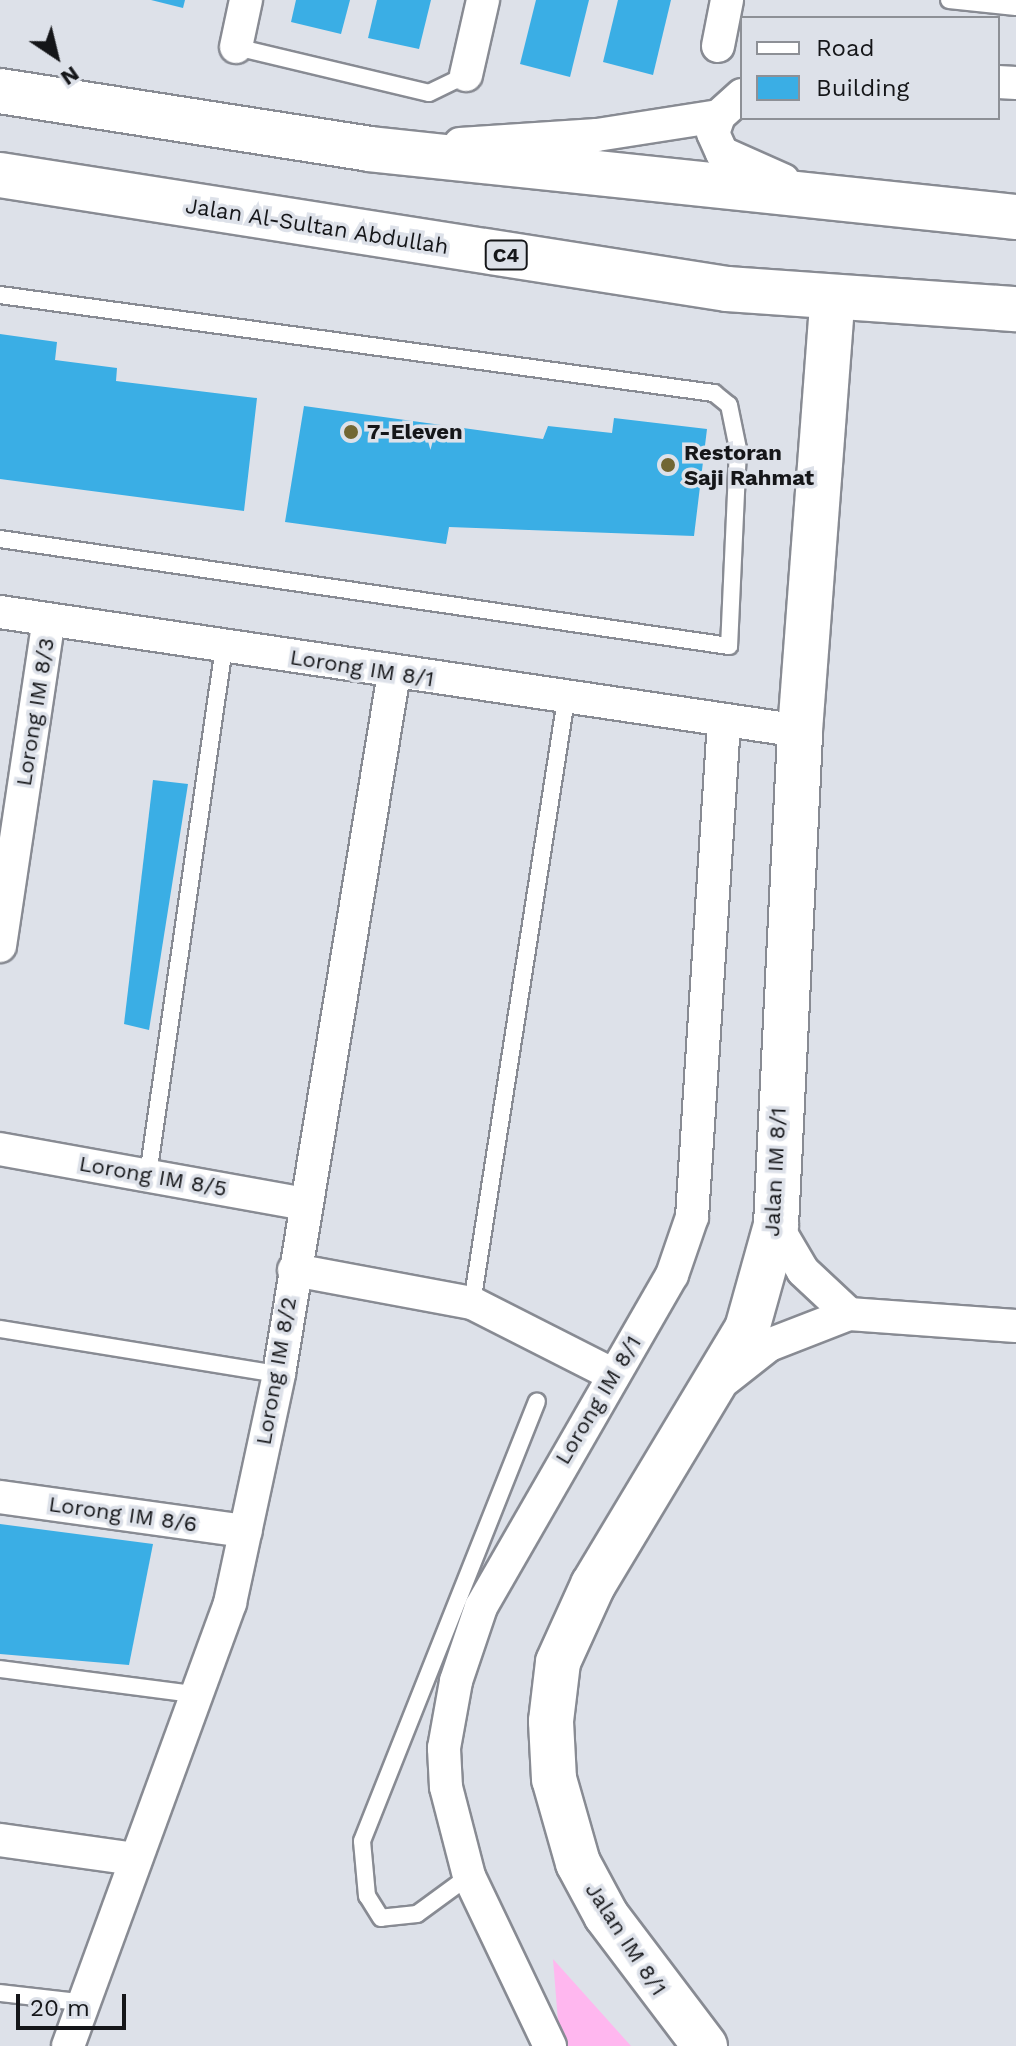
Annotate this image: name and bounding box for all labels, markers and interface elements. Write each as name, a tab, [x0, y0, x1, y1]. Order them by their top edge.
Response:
north arrow	[16, 16, 96, 96]
legend	[740, 16, 1000, 120]
text: Road	[816, 34, 875, 62]
text: N	[56, 61, 84, 91]
text: Building	[816, 74, 909, 102]
street label: Jalan Al-Sultan Abdullah	[183, 192, 451, 260]
road number: C4	[484, 239, 528, 271]
place label: 7-Eleven	[367, 419, 463, 445]
marker: 7-Eleven	[342, 423, 360, 441]
place label: Restoran Saji Rahmat	[684, 439, 814, 490]
marker: Restoran Saji Rahmat	[659, 456, 677, 474]
street label: Lorong IM 8/3	[10, 636, 60, 788]
street label: Lorong IM 8/1	[288, 644, 436, 692]
street label: Jalan IM 8/1	[758, 1107, 792, 1237]
street label: Lorong IM 8/5	[77, 1150, 229, 1202]
street label: Lorong IM 8/2	[250, 1295, 302, 1447]
street label: Lorong IM 8/1	[549, 1331, 647, 1469]
street label: Lorong IM 8/6	[47, 1491, 199, 1537]
street label: Jalan IM 8/1	[580, 1878, 672, 2000]
scale bar	[20, 1978, 130, 2028]
text: 20 m	[30, 1994, 90, 2022]

